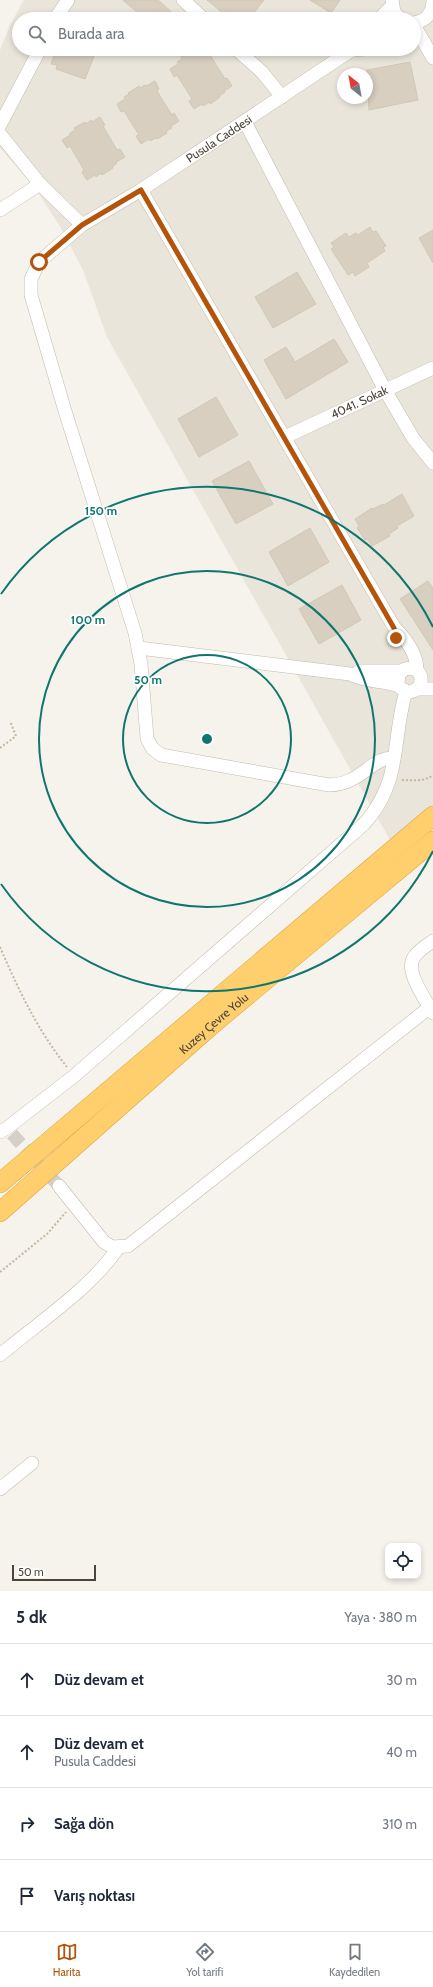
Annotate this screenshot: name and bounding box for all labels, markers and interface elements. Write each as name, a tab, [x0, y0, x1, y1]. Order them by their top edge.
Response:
search box	[12, 12, 421, 56]
icon: search	[26, 23, 48, 45]
text: Burada ara	[58, 25, 125, 43]
north arrow	[337, 68, 373, 104]
street label: Pusula Caddesi	[183, 112, 255, 166]
route start	[30, 253, 48, 271]
street label: 4041. Sokak	[328, 382, 391, 422]
text: 150 m	[85, 503, 117, 518]
text: 100 m	[71, 612, 105, 627]
route end	[387, 629, 405, 647]
text: 50 m	[134, 672, 162, 687]
centre of rings	[200, 732, 214, 746]
street label: Kuzey Çevre Yolu	[176, 989, 251, 1057]
map controls	[385, 1543, 421, 1579]
button: locate	[385, 1543, 421, 1579]
scale bar	[12, 1563, 96, 1582]
text: 50 m	[18, 1565, 44, 1579]
text: 5 dk	[16, 1607, 47, 1627]
text: Yaya · 380 m	[345, 1609, 417, 1625]
icon: ahead	[16, 1669, 38, 1691]
text: Düz devam et	[54, 1671, 144, 1689]
text: 30 m	[387, 1672, 417, 1688]
text: Düz devam et	[54, 1735, 144, 1753]
icon: ahead	[16, 1741, 38, 1763]
text: 40 m	[386, 1744, 417, 1760]
text: Pusula Caddesi	[54, 1753, 136, 1769]
icon: right	[16, 1813, 38, 1835]
text: Sağa dön	[54, 1815, 114, 1833]
text: 310 m	[382, 1816, 417, 1832]
icon: arrive	[16, 1885, 38, 1907]
text: Varış noktası	[54, 1887, 135, 1905]
tab: Harita	[53, 1941, 81, 1979]
tab: Yol tarifi	[186, 1941, 223, 1979]
tab: Kaydedilen	[329, 1941, 380, 1979]

